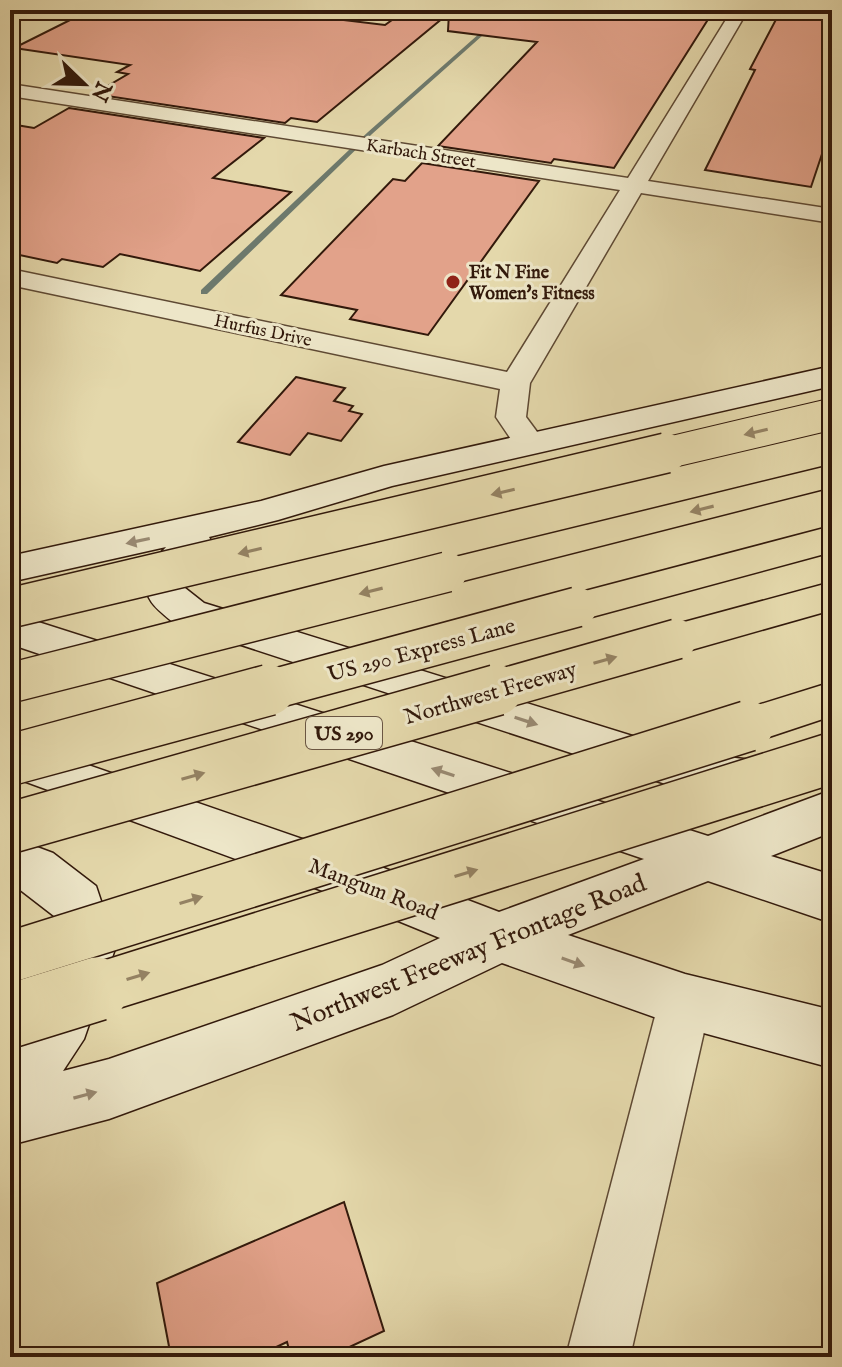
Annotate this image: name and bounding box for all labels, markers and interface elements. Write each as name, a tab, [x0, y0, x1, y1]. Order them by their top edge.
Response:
north arrow	[44, 44, 124, 124]
text: N	[84, 76, 118, 105]
street label: Karbach Street	[364, 134, 477, 175]
place label: Fit N Fine Women's Fitness	[468, 262, 595, 306]
marker: Fit N Fine Women's Fitness	[444, 273, 462, 291]
street label: Hurfus Drive	[212, 310, 314, 353]
one-way arrow	[743, 426, 768, 439]
one-way arrow	[490, 486, 515, 499]
one-way arrow	[689, 503, 714, 515]
one-way arrow	[125, 535, 150, 548]
one-way arrow	[237, 546, 262, 558]
one-way arrow	[358, 586, 383, 598]
street label: US 290 Express Lane	[325, 612, 519, 689]
one-way arrow	[592, 653, 617, 665]
street label: Northwest Freeway	[401, 656, 580, 732]
one-way arrow	[514, 716, 538, 728]
road number: US 290	[306, 717, 382, 749]
one-way arrow	[430, 766, 454, 778]
one-way arrow	[181, 769, 205, 782]
street label: Mangum Road	[304, 852, 442, 928]
one-way arrow	[454, 866, 478, 879]
street label: Northwest Freeway Frontage Road	[286, 867, 651, 1040]
one-way arrow	[180, 894, 204, 906]
one-way arrow	[561, 957, 585, 969]
one-way arrow	[126, 969, 150, 982]
one-way arrow	[74, 1088, 98, 1101]

